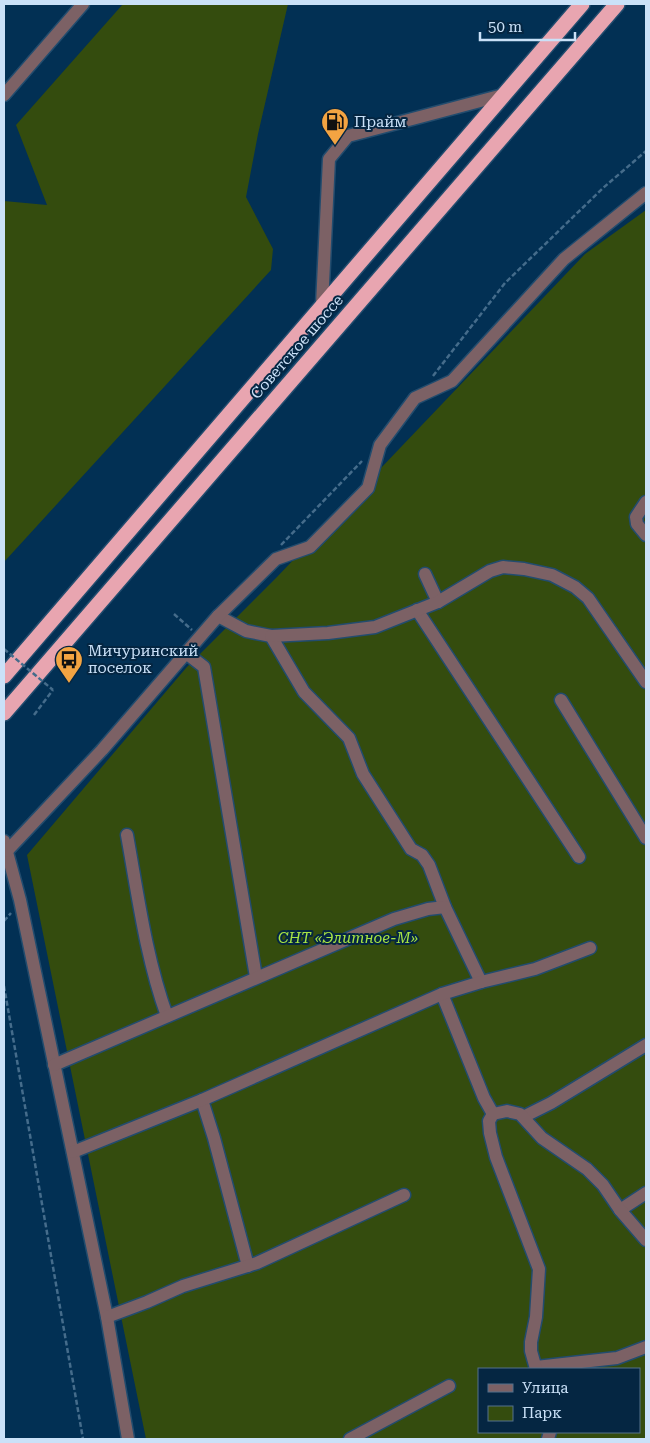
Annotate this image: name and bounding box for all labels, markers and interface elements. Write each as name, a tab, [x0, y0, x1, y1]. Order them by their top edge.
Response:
scale bar	[480, 10, 575, 42]
text: 50 m	[488, 18, 523, 36]
fuel station icon: Прайм	[320, 107, 350, 146]
place label: Прайм	[354, 113, 406, 131]
street label: Советское шоссе	[247, 291, 347, 403]
place label: Мичуринский поселок	[88, 642, 198, 677]
bus stop icon: Мичуринский поселок	[54, 645, 84, 684]
park label: СНТ «Элитное-М»	[278, 929, 418, 947]
legend	[478, 1368, 640, 1433]
text: Улица	[522, 1379, 568, 1397]
text: Парк	[522, 1404, 562, 1422]

